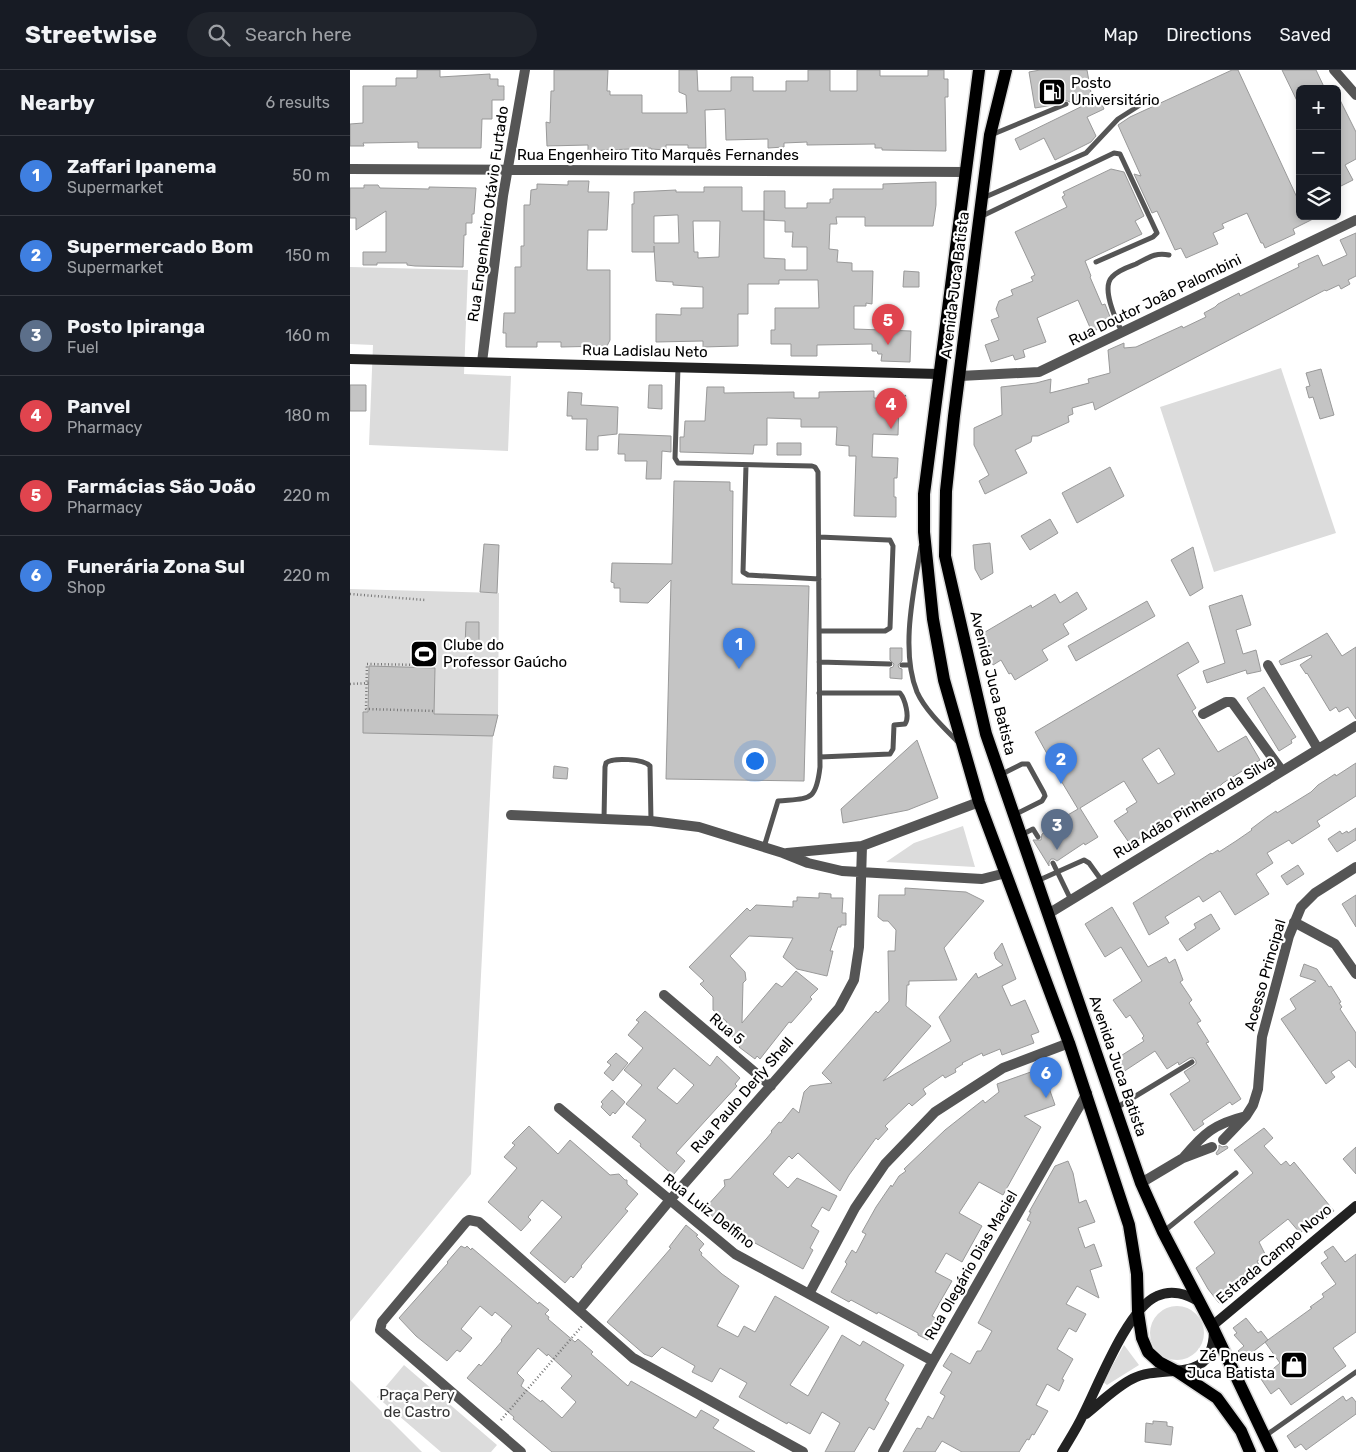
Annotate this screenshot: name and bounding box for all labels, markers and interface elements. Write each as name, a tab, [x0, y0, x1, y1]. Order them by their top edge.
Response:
search box	[187, 12, 537, 57]
text: Streetwise	[25, 21, 157, 49]
icon: search	[205, 21, 233, 49]
text: Search here	[245, 23, 352, 46]
text: Map	[1103, 24, 1138, 46]
text: Directions	[1166, 24, 1252, 46]
text: Saved	[1280, 24, 1331, 46]
place label: Posto Universitário	[1071, 74, 1160, 109]
fuel station icon: Posto Universitário	[1037, 77, 1067, 107]
map controls	[1296, 85, 1341, 220]
button: +	[1296, 85, 1341, 130]
text: Nearby	[20, 90, 95, 115]
text: 6 results	[265, 93, 330, 112]
street label: Rua Engenheiro Otávio Furtado	[464, 105, 512, 323]
button: −	[1296, 130, 1341, 175]
street label: Rua Engenheiro Tito Marquês Fernandes	[517, 146, 799, 164]
text: Zaffari Ipanema	[67, 155, 216, 178]
text: 1	[32, 166, 40, 185]
text: 50 m	[292, 166, 330, 185]
button: layers	[1296, 175, 1341, 220]
text: Supermarket	[67, 178, 163, 197]
street label: Avenida Juca Batista	[937, 211, 973, 359]
text: Supermercado Bom	[67, 235, 253, 258]
text: 2	[31, 246, 41, 265]
text: 150 m	[285, 246, 330, 265]
street label: Rua Doutor João Palombini	[1066, 250, 1244, 350]
text: Supermarket	[67, 258, 163, 277]
pin: 5	[872, 304, 904, 345]
text: Posto Ipiranga	[67, 315, 205, 338]
text: 3	[31, 326, 41, 345]
text: 160 m	[285, 326, 330, 345]
text: Fuel	[67, 338, 99, 357]
street label: Rua Ladislau Neto	[582, 341, 708, 361]
pin: 4	[875, 388, 907, 429]
text: Panvel	[67, 395, 130, 418]
text: 4	[31, 406, 41, 425]
text: 180 m	[285, 406, 330, 425]
text: Pharmacy	[67, 418, 142, 437]
text: Farmácias São João	[67, 475, 256, 498]
text: 5	[31, 486, 41, 505]
text: 220 m	[283, 486, 330, 505]
text: Pharmacy	[67, 498, 142, 517]
text: Funerária Zona Sul	[67, 555, 245, 578]
text: 6	[31, 566, 41, 585]
text: 220 m	[283, 566, 330, 585]
text: Shop	[67, 578, 105, 597]
street label: Avenida Juca Batista	[966, 609, 1020, 757]
pin: 1	[723, 628, 755, 669]
place label: Clube do Professor Gaúcho	[443, 636, 567, 671]
sports icon: Clube do Professor Gaúcho	[409, 639, 439, 669]
pin: 2	[1045, 743, 1077, 784]
your location	[742, 748, 768, 774]
street label: Rua Adão Pinheiro da Silva	[1110, 752, 1278, 862]
pin: 3	[1041, 809, 1073, 850]
street label: Acesso Principal	[1240, 917, 1290, 1033]
street label: Avenida Juca Batista	[1085, 993, 1151, 1139]
street label: Rua 5	[706, 1009, 748, 1049]
street label: Rua Paulo Derly Shell	[687, 1033, 797, 1157]
pin: 6	[1030, 1057, 1062, 1098]
street label: Rua Luiz Delfino	[660, 1170, 758, 1252]
street label: Rua Olegário Dias Maciel	[921, 1187, 1021, 1343]
street label: Estrada Campo Novo	[1212, 1200, 1336, 1308]
place label: Zé Pneus - Juca Batista	[1187, 1347, 1275, 1382]
shop icon: Zé Pneus - Juca Batista	[1279, 1350, 1309, 1380]
park label: Praça Pery de Castro	[379, 1386, 455, 1421]

